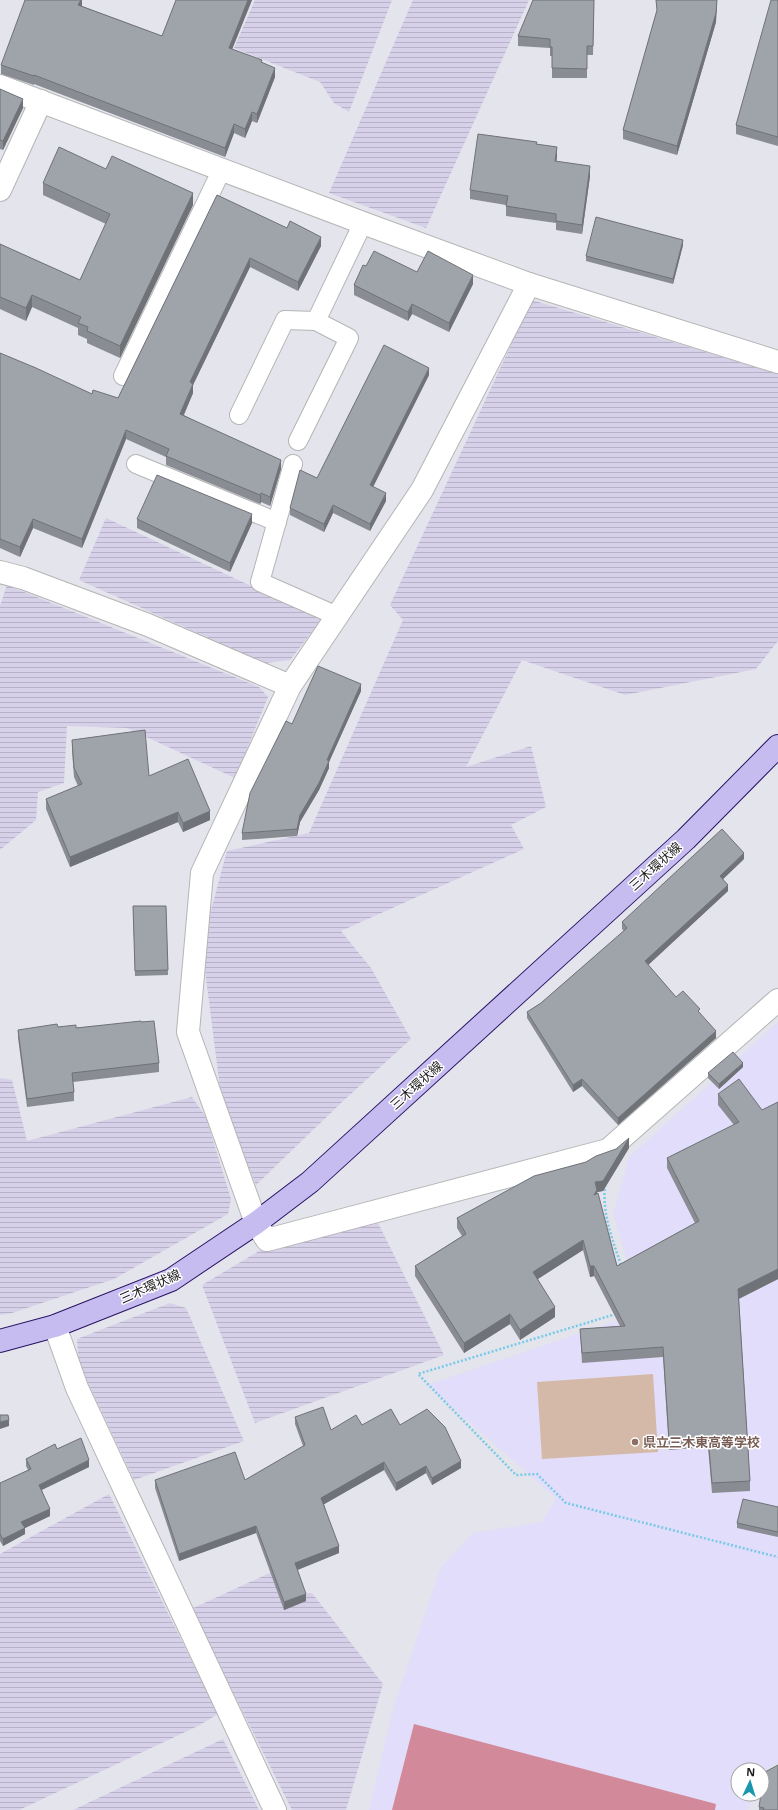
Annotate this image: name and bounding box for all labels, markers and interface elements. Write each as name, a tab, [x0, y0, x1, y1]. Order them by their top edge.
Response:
street label: 三木環状線	[625, 838, 685, 894]
street label: 三木環状線	[386, 1057, 446, 1113]
street label: 三木環状線	[117, 1265, 183, 1307]
place label: 県立三木東高等学校	[643, 1433, 760, 1451]
marker: 県立三木東高等学校	[630, 1437, 640, 1447]
north arrow	[730, 1762, 770, 1802]
text: N	[746, 1764, 756, 1779]

